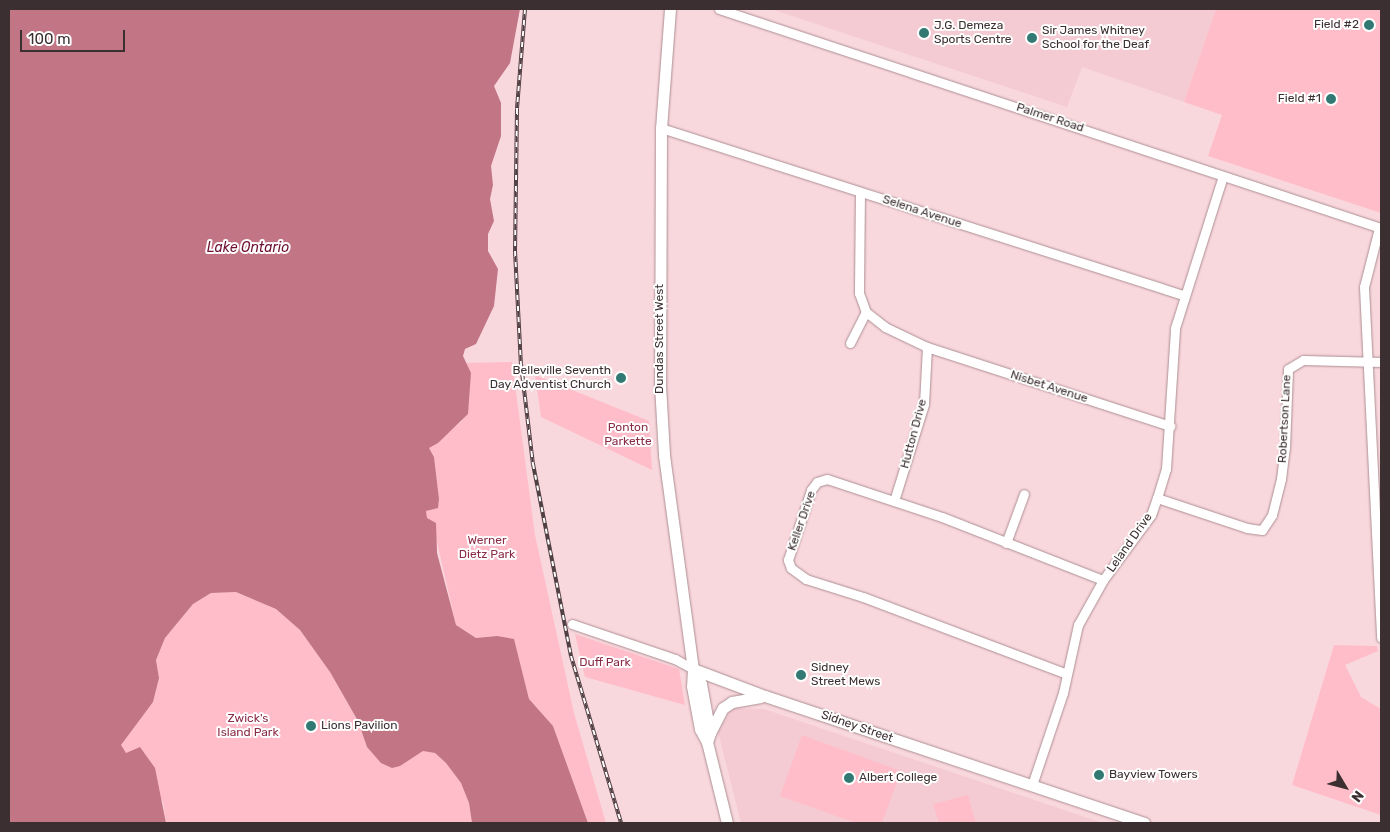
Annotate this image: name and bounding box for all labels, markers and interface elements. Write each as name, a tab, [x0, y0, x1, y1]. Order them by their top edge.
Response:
place label: Field #2	[1314, 18, 1359, 32]
place label: J.G. Demeza Sports Centre	[934, 19, 1012, 47]
marker: Field #2	[1363, 19, 1375, 31]
scale bar	[22, 20, 128, 52]
place label: Sir James Whitney School for the Deaf	[1042, 24, 1150, 52]
marker: J.G. Demeza Sports Centre	[918, 27, 930, 39]
text: 100 m	[28, 30, 70, 48]
marker: Sir James Whitney School for the Deaf	[1026, 32, 1038, 44]
place label: Field #1	[1278, 92, 1321, 106]
marker: Field #1	[1325, 93, 1337, 105]
street label: Palmer Road	[1014, 100, 1086, 136]
street label: Selena Avenue	[880, 192, 964, 232]
water label: Lake Ontario	[207, 240, 289, 256]
street label: Dundas Street West	[653, 284, 667, 394]
place label: Belleville Seventh Day Adventist Church	[489, 364, 611, 392]
street label: Nisbet Avenue	[1008, 368, 1090, 406]
marker: Belleville Seventh Day Adventist Church	[615, 372, 627, 384]
street label: Robertson Lane	[1275, 374, 1295, 464]
street label: Hutton Drive	[898, 398, 930, 470]
park label: Ponton Parkette	[604, 421, 652, 449]
street label: Keller Drive	[785, 489, 819, 553]
street label: Leland Drive	[1104, 511, 1156, 575]
park label: Werner Dietz Park	[459, 534, 515, 562]
park label: Duff Park	[579, 656, 631, 670]
place label: Sidney Street Mews	[811, 661, 880, 689]
marker: Sidney Street Mews	[795, 669, 807, 681]
street label: Sidney Street	[819, 708, 895, 746]
park label: Zwick's Island Park	[217, 712, 279, 740]
place label: Lions Pavilion	[321, 719, 398, 733]
marker: Lions Pavilion	[305, 720, 317, 732]
north arrow	[1320, 762, 1370, 812]
place label: Bayview Towers	[1109, 768, 1198, 782]
marker: Bayview Towers	[1093, 769, 1105, 781]
place label: Albert College	[859, 771, 937, 785]
marker: Albert College	[843, 772, 855, 784]
text: N	[1348, 787, 1367, 805]

